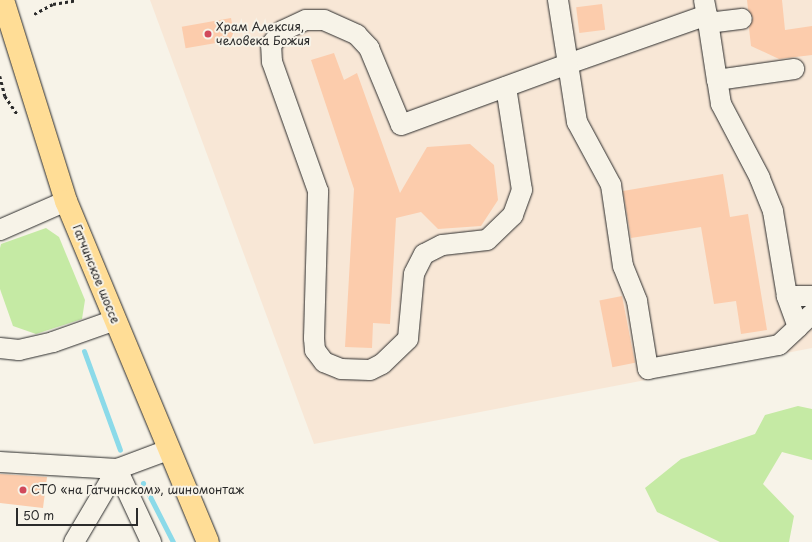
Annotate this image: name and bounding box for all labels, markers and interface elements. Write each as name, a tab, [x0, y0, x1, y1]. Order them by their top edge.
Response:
place label: Храм Алексия, человека Божия	[216, 20, 312, 48]
marker: Храм Алексия, человека Божия	[203, 29, 213, 39]
street label: Гатчинское шоссе	[70, 222, 122, 326]
place label: СТО «на Гатчинском», шиномонтаж	[31, 483, 245, 497]
marker: СТО «на Гатчинском», шиномонтаж	[18, 485, 28, 495]
scale bar	[18, 500, 140, 526]
text: 50 m	[23, 506, 54, 524]

